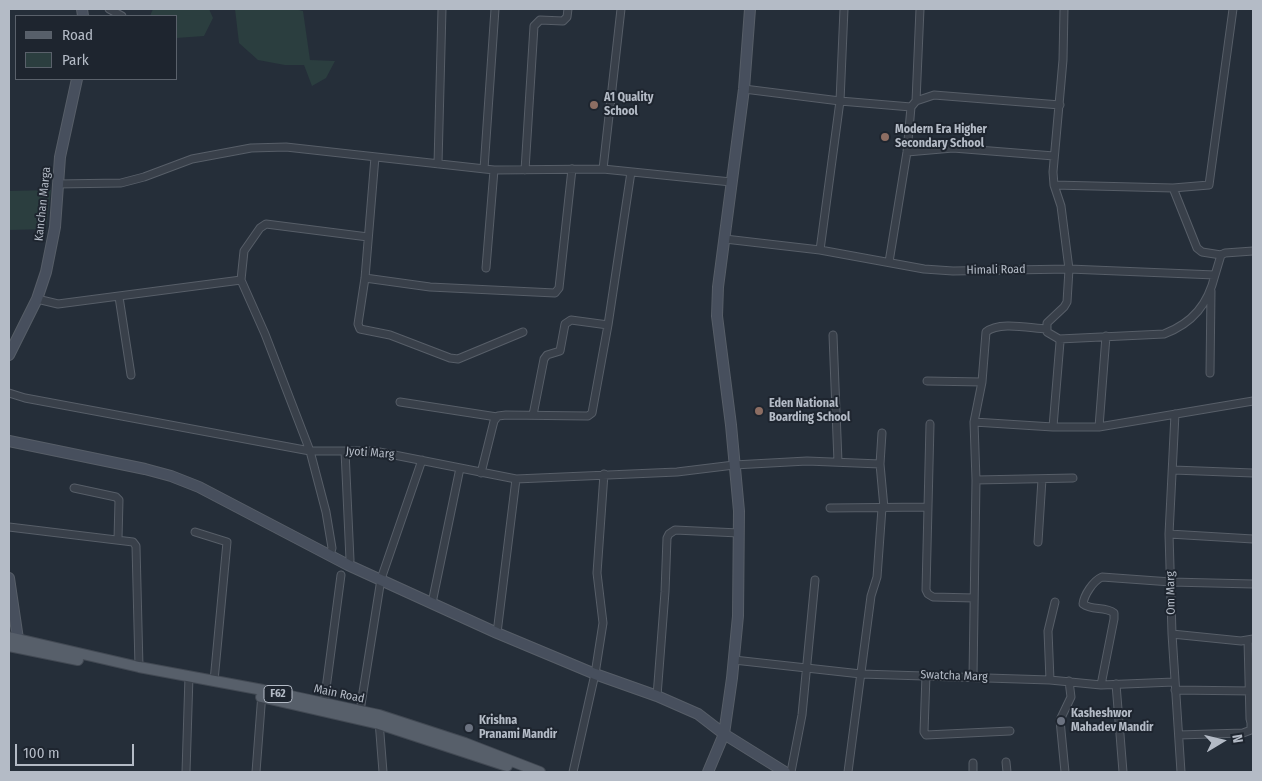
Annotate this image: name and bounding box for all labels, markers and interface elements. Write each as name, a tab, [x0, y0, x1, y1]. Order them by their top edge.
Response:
legend	[15, 15, 178, 80]
text: Road	[62, 26, 93, 44]
text: Park	[62, 51, 89, 69]
place label: A1 Quality School	[604, 91, 653, 119]
marker: A1 Quality School	[588, 99, 600, 111]
place label: Modern Era Higher Secondary School	[895, 123, 987, 151]
marker: Modern Era Higher Secondary School	[879, 131, 891, 143]
street label: Kanchan Marga	[32, 166, 54, 242]
street label: Himali Road	[966, 262, 1026, 278]
place label: Eden National Boarding School	[769, 397, 850, 425]
marker: Eden National Boarding School	[753, 405, 765, 417]
street label: Jyoti Marg	[345, 444, 395, 462]
street label: Om Marg	[1163, 571, 1179, 615]
street label: Swatcha Marg	[920, 668, 988, 684]
street label: Main Road	[312, 682, 366, 706]
road number: F62	[264, 686, 292, 702]
place label: Kasheshwor Mahadev Mandir	[1071, 707, 1153, 735]
place label: Krishna Pranami Mandir	[479, 714, 557, 742]
marker: Kasheshwor Mahadev Mandir	[1055, 715, 1067, 727]
north arrow	[1197, 716, 1247, 766]
marker: Krishna Pranami Mandir	[463, 722, 475, 734]
text: N	[1228, 733, 1246, 744]
scale bar	[18, 734, 136, 766]
text: 100 m	[23, 744, 60, 762]

